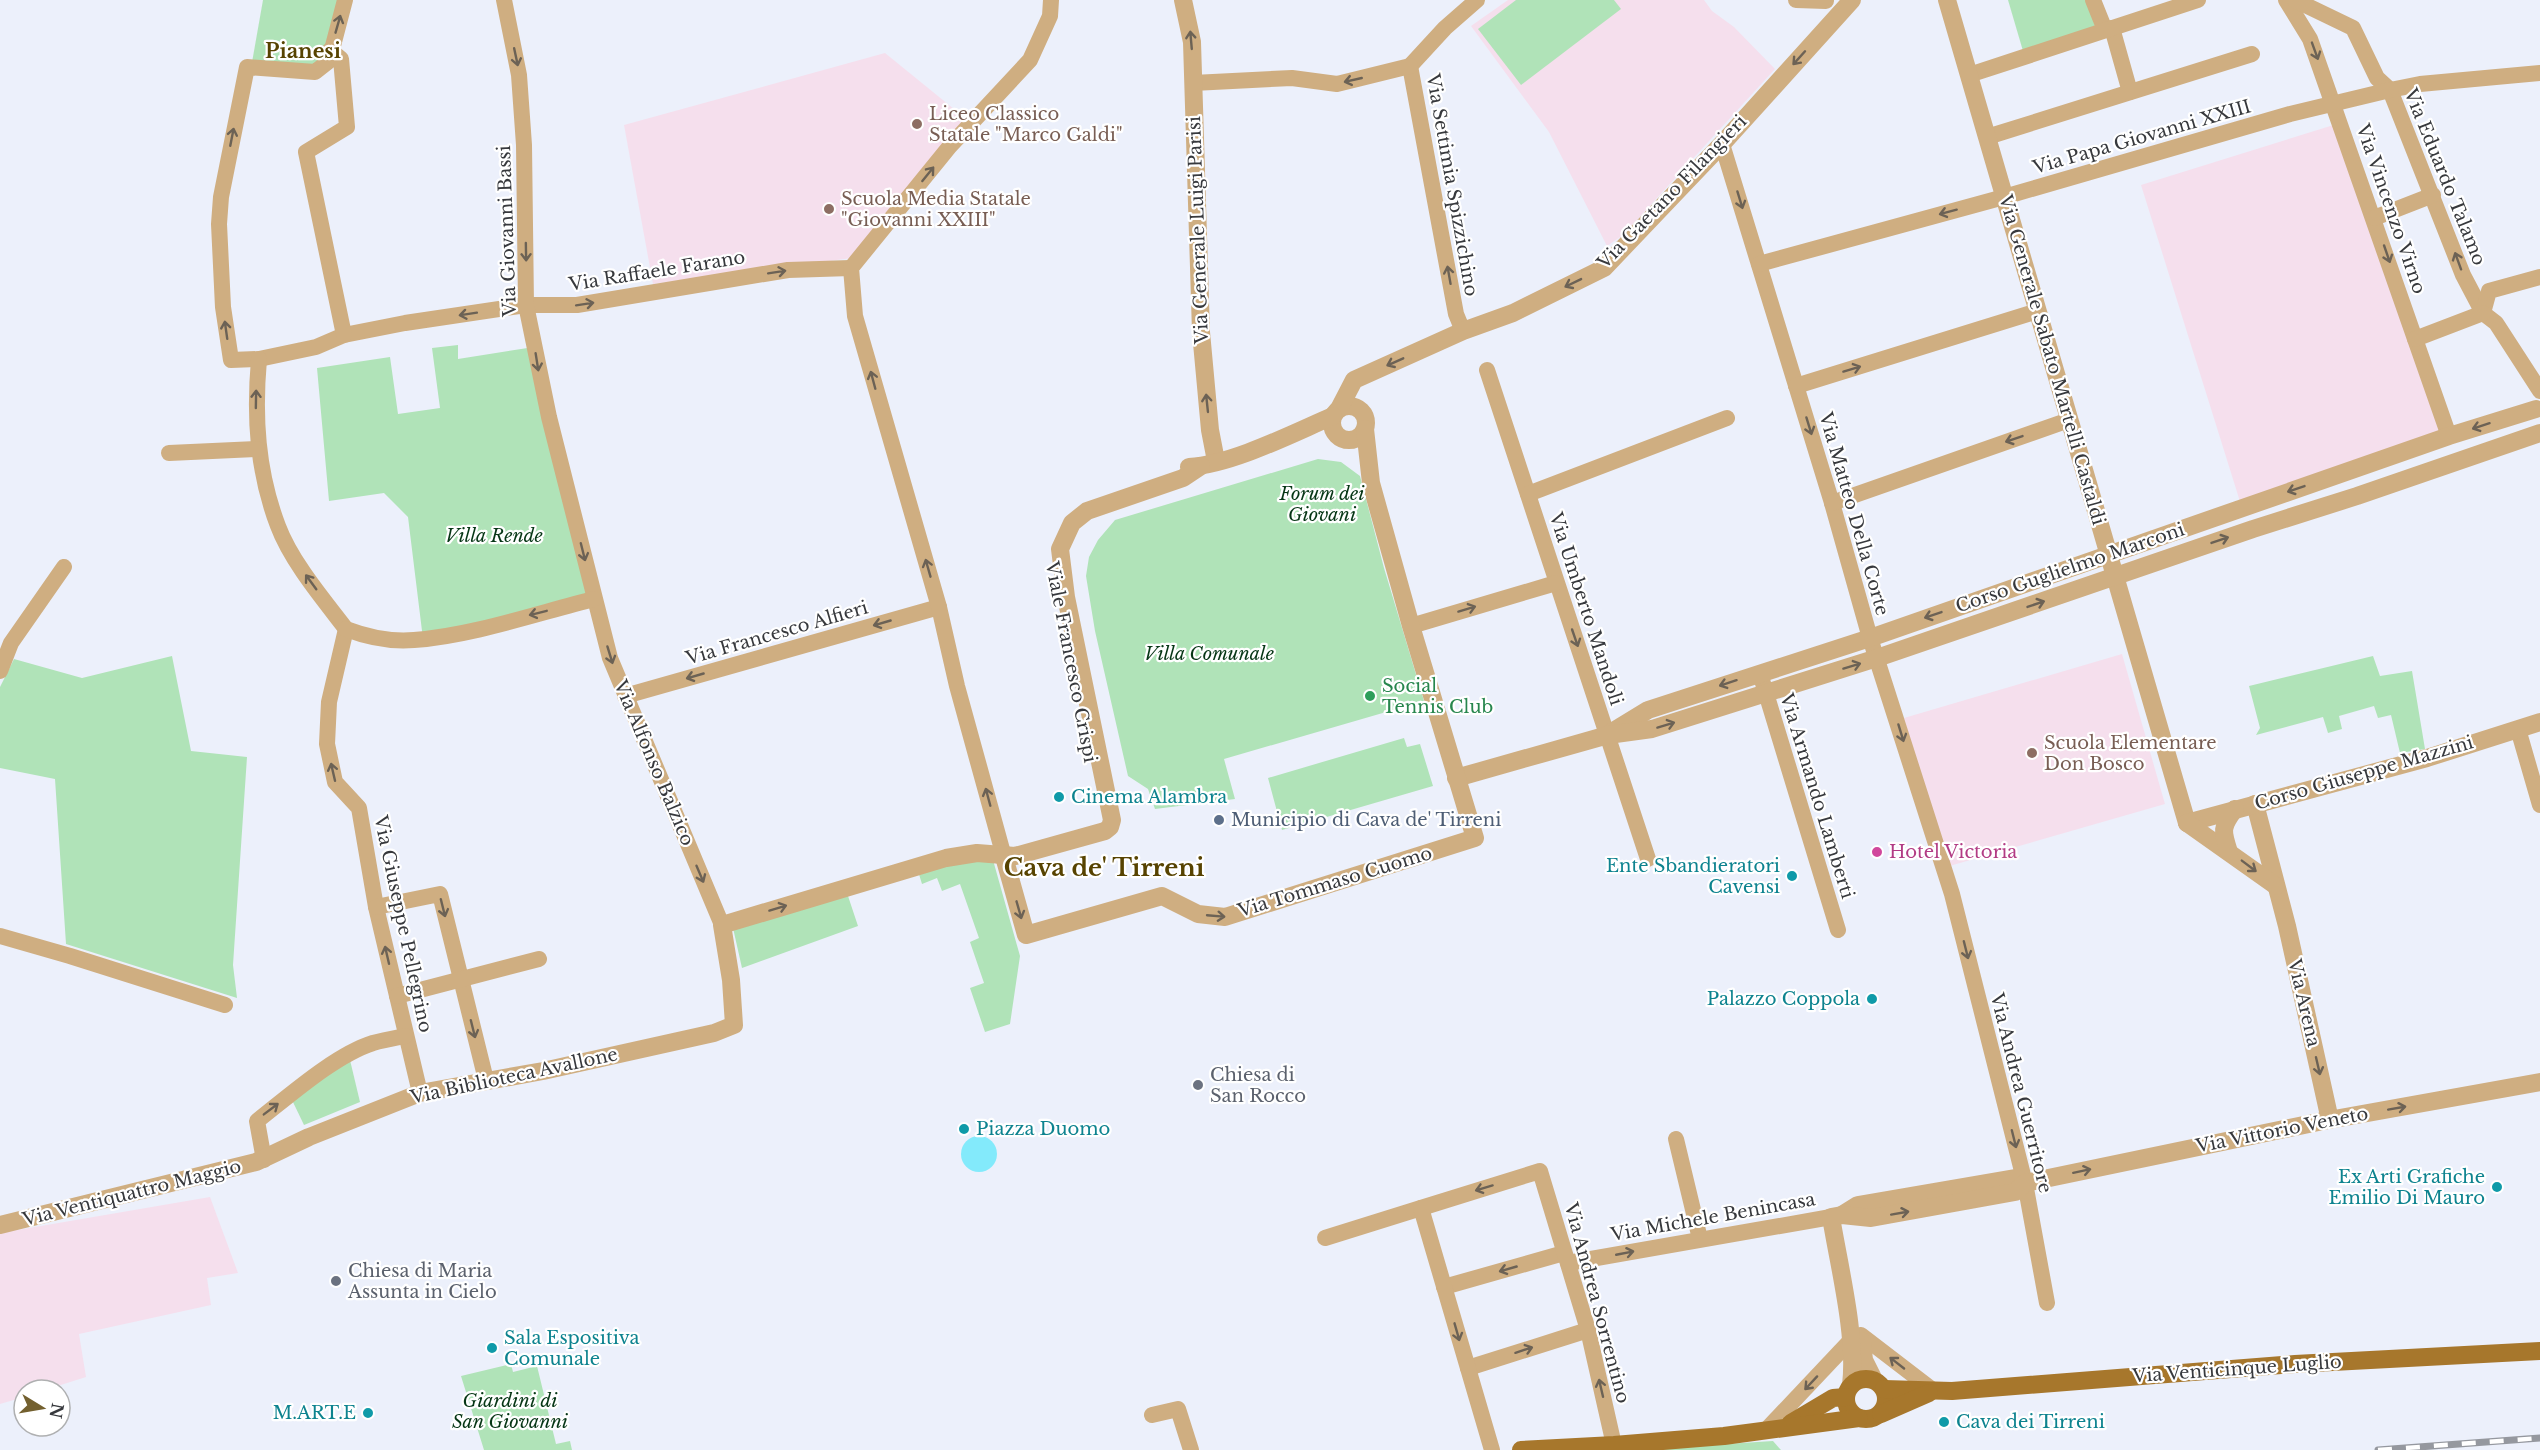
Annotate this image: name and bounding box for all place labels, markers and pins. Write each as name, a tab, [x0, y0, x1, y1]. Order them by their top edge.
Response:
place label: Liceo Classico Statale "Marco Galdi"	[929, 103, 1123, 146]
marker: Liceo Classico Statale "Marco Galdi"	[910, 117, 924, 131]
place label: Scuola Media Statale "Giovanni XXIII"	[841, 188, 1031, 231]
marker: Scuola Media Statale "Giovanni XXIII"	[822, 202, 836, 216]
place label: Social Tennis Club	[1382, 675, 1493, 718]
marker: Social Tennis Club	[1363, 689, 1377, 703]
place label: Scuola Elementare Don Bosco	[2044, 732, 2217, 775]
marker: Scuola Elementare Don Bosco	[2025, 746, 2039, 760]
place label: Cinema Alambra	[1071, 786, 1227, 808]
marker: Cinema Alambra	[1052, 790, 1066, 804]
place label: Municipio di Cava de' Tirreni	[1231, 809, 1501, 831]
marker: Municipio di Cava de' Tirreni	[1212, 813, 1226, 827]
place label: Hotel Victoria	[1889, 841, 2017, 863]
marker: Hotel Victoria	[1870, 845, 1884, 859]
place label: Ente Sbandieratori Cavensi	[1606, 855, 1780, 898]
marker: Ente Sbandieratori Cavensi	[1785, 869, 1799, 883]
place label: Palazzo Coppola	[1707, 988, 1860, 1010]
marker: Palazzo Coppola	[1865, 992, 1879, 1006]
place label: Chiesa di San Rocco	[1210, 1064, 1306, 1107]
marker: Chiesa di San Rocco	[1191, 1078, 1205, 1092]
place label: Piazza Duomo	[976, 1118, 1110, 1140]
marker: Piazza Duomo	[957, 1122, 971, 1136]
place label: Ex Arti Grafiche Emilio Di Mauro	[2329, 1166, 2485, 1209]
marker: Ex Arti Grafiche Emilio Di Mauro	[2490, 1180, 2504, 1194]
place label: Chiesa di Maria Assunta in Cielo	[347, 1260, 497, 1303]
marker: Chiesa di Maria Assunta in Cielo	[329, 1274, 343, 1288]
place label: Sala Espositiva Comunale	[504, 1327, 640, 1370]
marker: Sala Espositiva Comunale	[485, 1341, 499, 1355]
place label: M.ART.E	[273, 1402, 356, 1424]
marker: M.ART.E	[361, 1406, 375, 1420]
place label: Cava dei Tirreni	[1956, 1411, 2105, 1433]
marker: Cava dei Tirreni	[1937, 1415, 1951, 1429]

